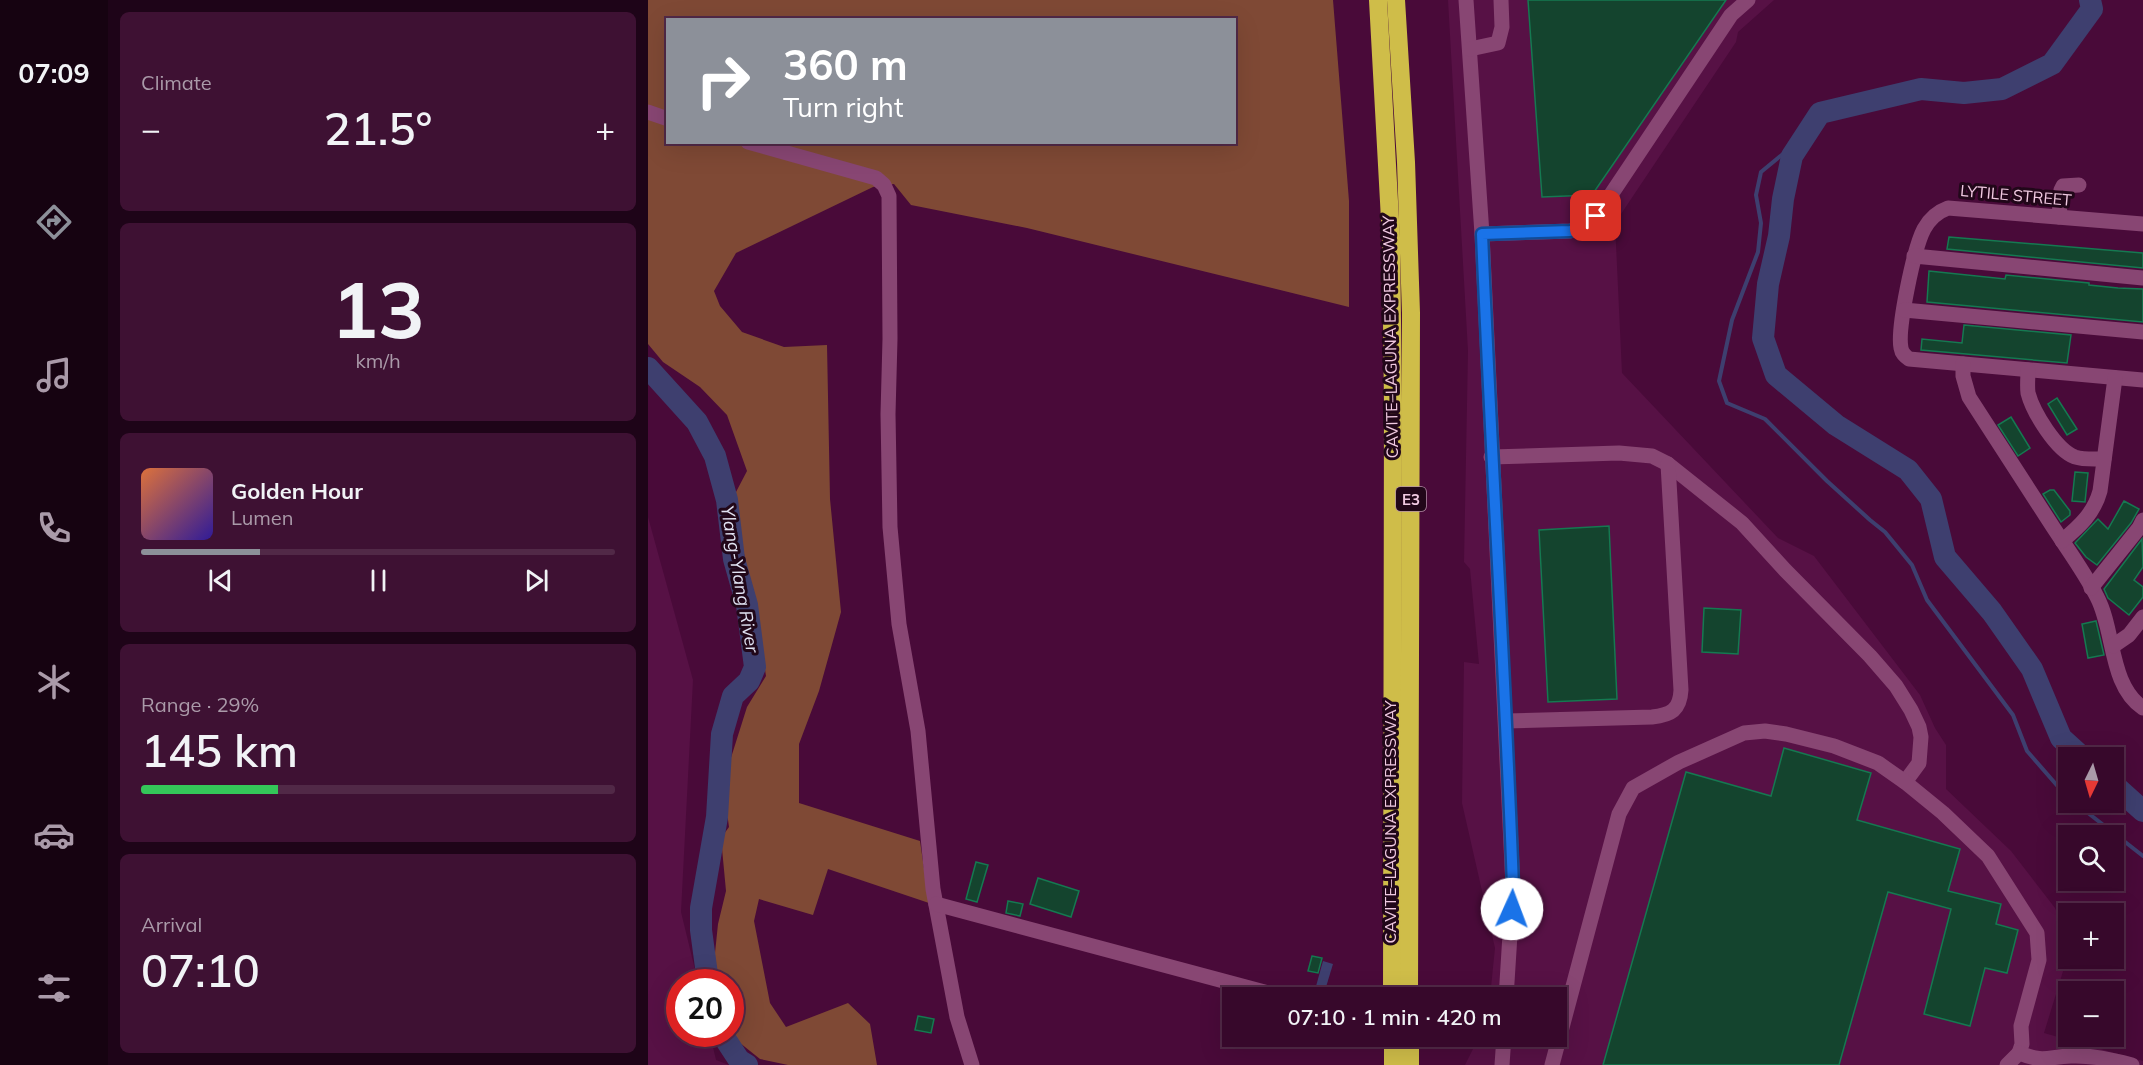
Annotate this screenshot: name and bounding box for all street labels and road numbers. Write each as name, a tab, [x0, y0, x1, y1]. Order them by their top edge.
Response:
street label: LYTILE STREET	[1959, 180, 2073, 210]
street label: CAVITE–LAGUNA EXPRESSWAY	[1378, 215, 1402, 459]
road number: E3	[1396, 487, 1426, 511]
street label: CAVITE–LAGUNA EXPRESSWAY	[1380, 700, 1400, 943]

